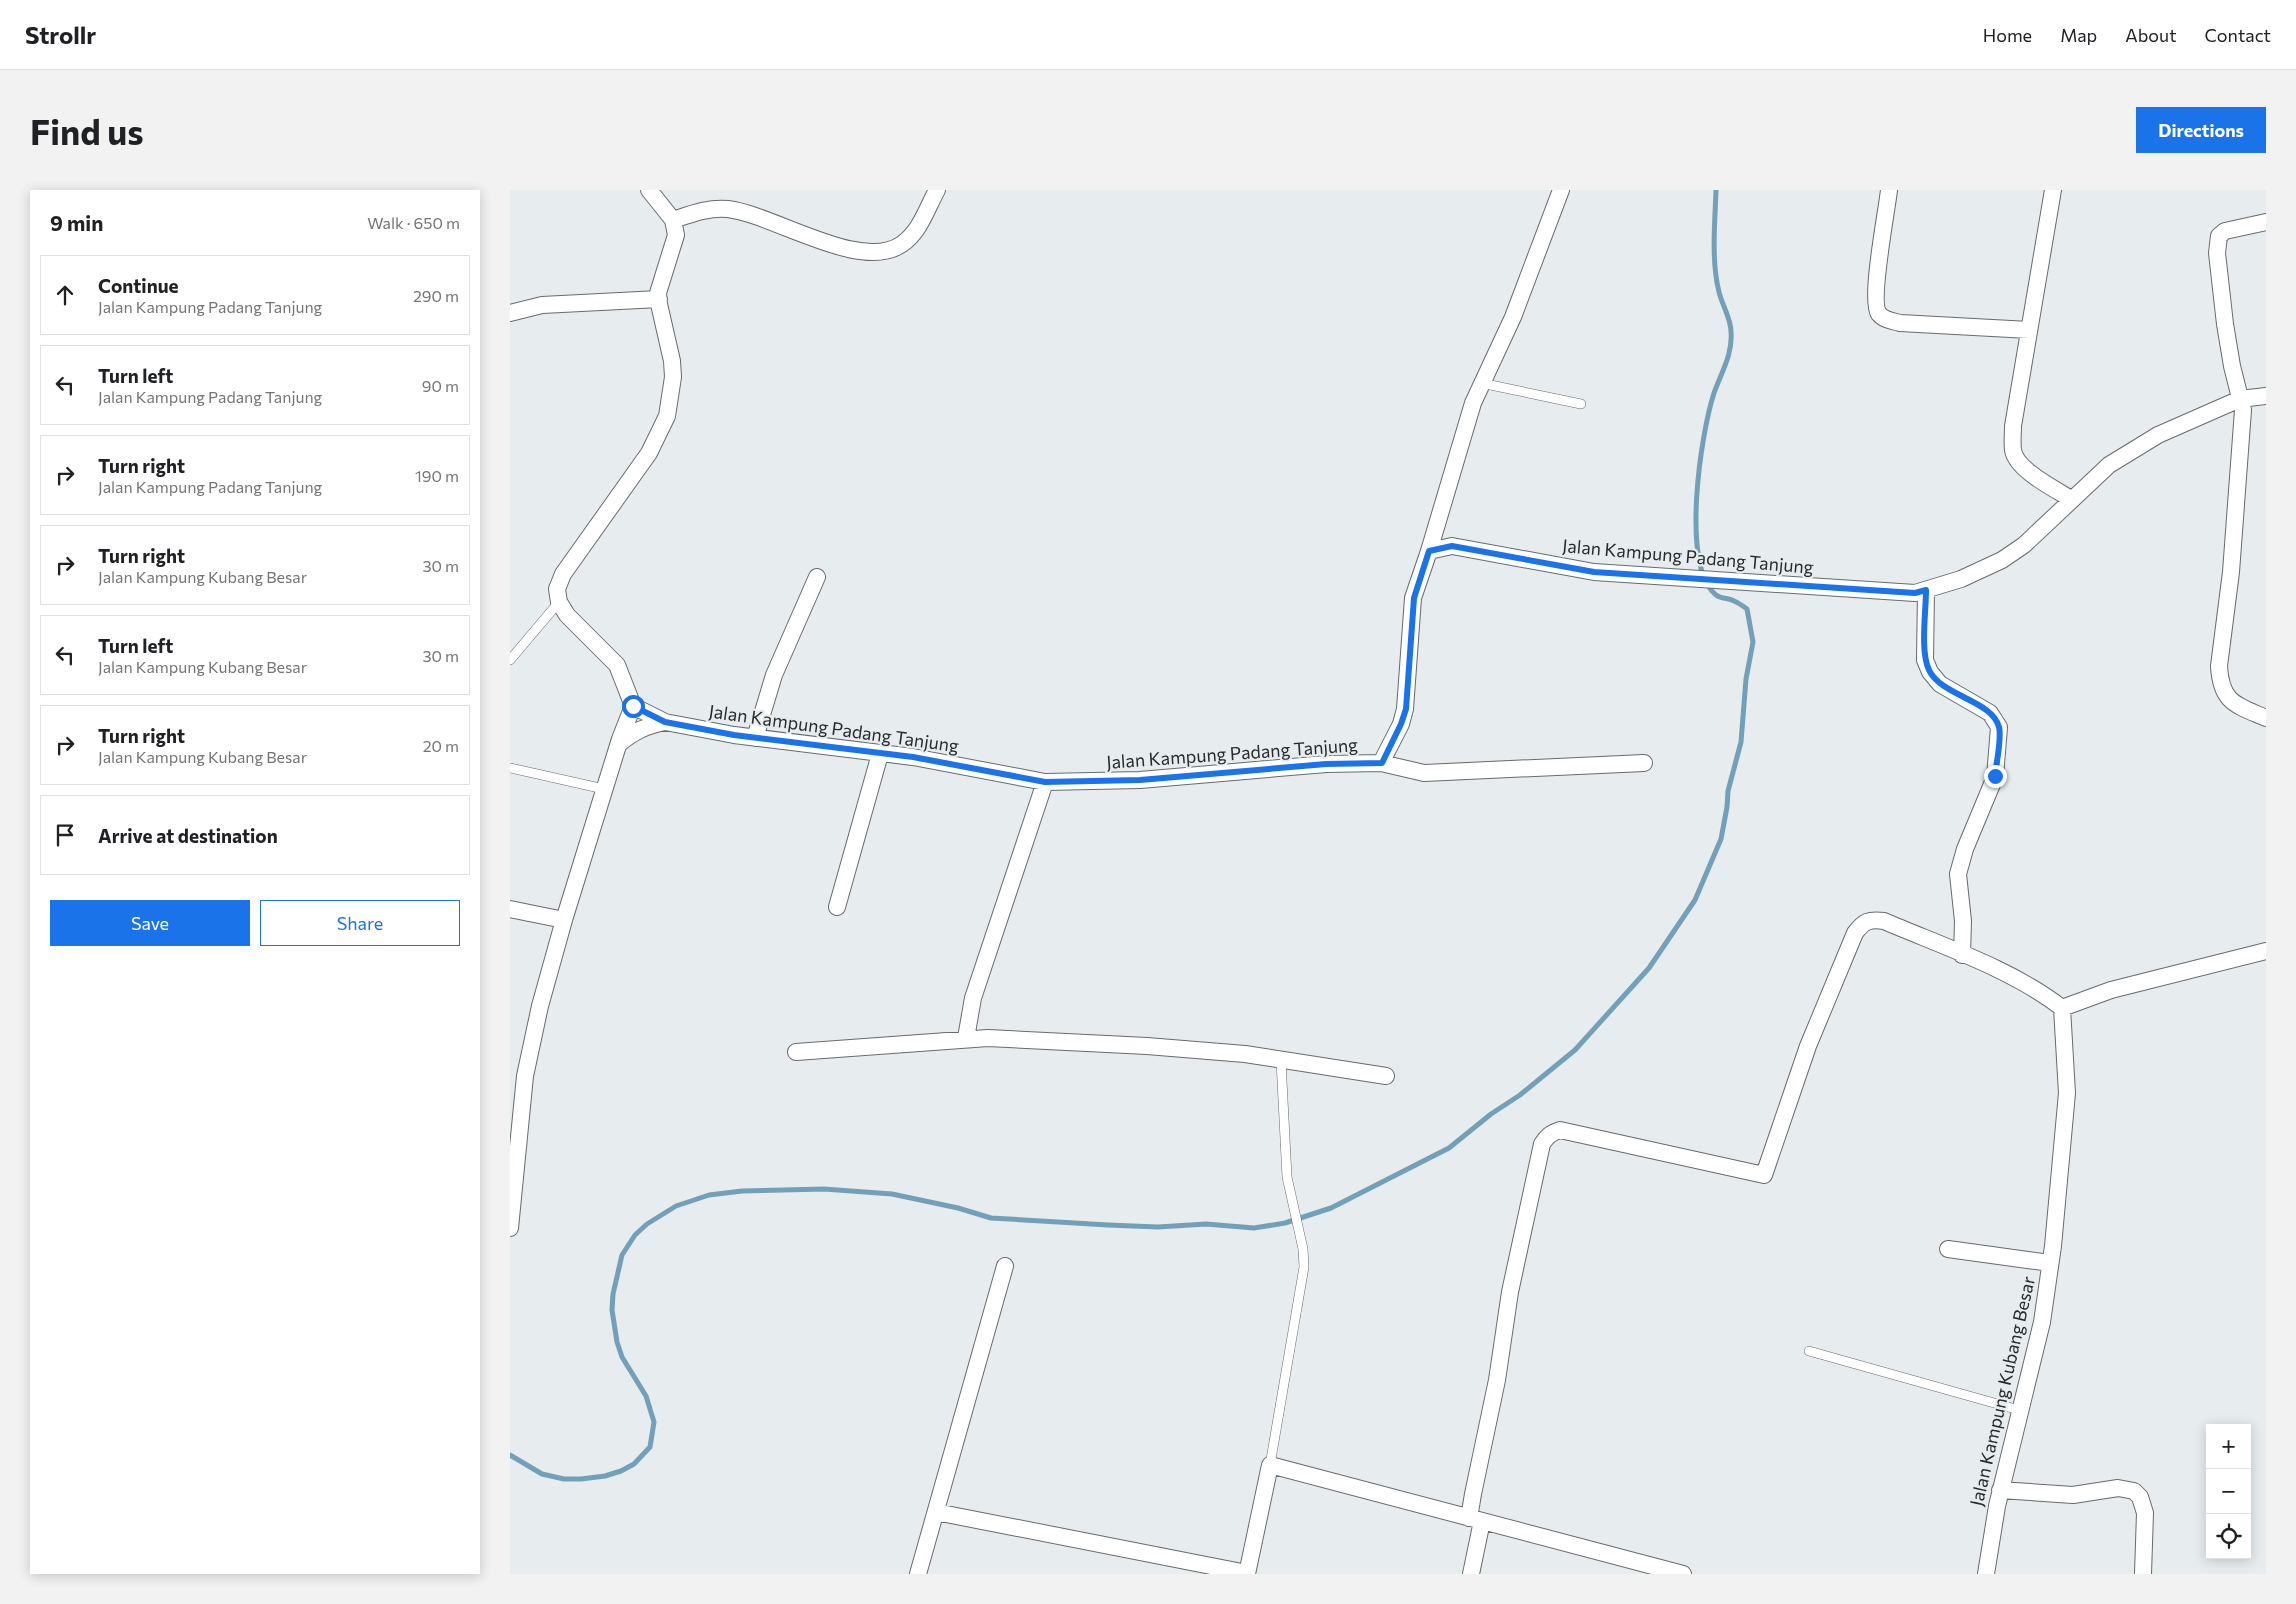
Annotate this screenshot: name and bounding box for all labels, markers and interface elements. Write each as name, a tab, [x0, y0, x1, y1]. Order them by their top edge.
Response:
text: Strollr	[25, 20, 96, 49]
text: Home	[1983, 24, 2032, 46]
text: Map	[2060, 24, 2097, 46]
text: About	[2125, 24, 2177, 46]
text: Contact	[2205, 24, 2271, 46]
button: Directions	[2136, 107, 2266, 153]
text: Find us	[30, 109, 144, 152]
text: 9 min	[50, 210, 103, 235]
text: Walk · 650 m	[367, 213, 460, 232]
text: Continue	[98, 274, 178, 297]
icon: ahead	[51, 281, 79, 309]
text: 290 m	[413, 286, 459, 305]
text: Jalan Kampung Padang Tanjung	[98, 297, 322, 316]
text: Turn left	[98, 364, 173, 387]
icon: left	[51, 371, 79, 399]
text: 90 m	[422, 376, 459, 395]
text: Jalan Kampung Padang Tanjung	[98, 387, 322, 406]
text: Turn right	[98, 454, 185, 477]
icon: right	[51, 461, 79, 489]
text: 190 m	[415, 466, 459, 485]
text: Jalan Kampung Padang Tanjung	[98, 477, 322, 496]
street label: Jalan Kampung Padang Tanjung	[1561, 534, 1815, 578]
text: Turn right	[98, 544, 185, 567]
icon: right	[51, 551, 79, 579]
text: 30 m	[422, 556, 459, 575]
text: Jalan Kampung Kubang Besar	[98, 567, 307, 586]
text: Turn left	[98, 634, 173, 657]
icon: left	[51, 641, 79, 669]
text: 30 m	[422, 646, 459, 665]
text: Jalan Kampung Kubang Besar	[98, 657, 307, 676]
route start	[622, 695, 645, 718]
street label: Jalan Kampung Padang Tanjung	[708, 700, 961, 756]
text: Turn right	[98, 724, 185, 747]
icon: right	[51, 731, 79, 759]
street label: Jalan Kampung Padang Tanjung	[1105, 733, 1359, 773]
text: 20 m	[423, 736, 459, 755]
text: Jalan Kampung Kubang Besar	[98, 747, 307, 766]
route end	[1984, 765, 2007, 788]
icon: arrive	[51, 821, 79, 849]
text: Arrive at destination	[98, 824, 278, 847]
button: Save	[50, 900, 250, 946]
button: Share	[260, 900, 460, 946]
street label: Jalan Kampung Kubang Besar	[1965, 1274, 2039, 1508]
map controls	[2206, 1424, 2251, 1559]
button: +	[2206, 1424, 2251, 1469]
button: −	[2206, 1469, 2251, 1514]
button: locate	[2206, 1514, 2251, 1559]

